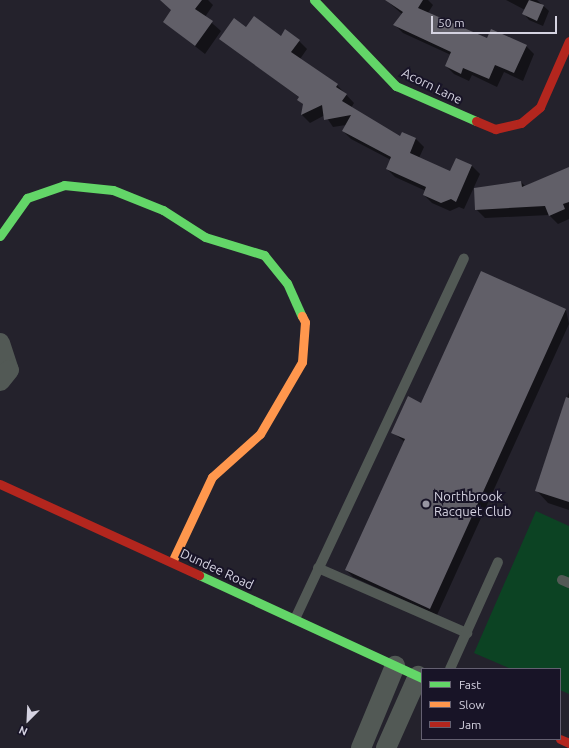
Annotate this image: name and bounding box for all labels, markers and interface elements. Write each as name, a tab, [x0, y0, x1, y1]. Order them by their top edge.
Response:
scale bar	[433, 8, 559, 34]
text: 50 m	[438, 16, 465, 29]
street label: Acorn Lane	[399, 65, 465, 107]
place label: Northbrook Racquet Club	[434, 489, 511, 520]
marker: Northbrook Racquet Club	[421, 499, 431, 509]
street label: Dundee Road	[178, 545, 256, 593]
legend	[421, 668, 561, 740]
text: Fast	[459, 678, 481, 691]
text: Slow	[459, 698, 485, 711]
north arrow	[8, 700, 48, 740]
text: Jam	[459, 718, 481, 731]
text: N	[17, 724, 29, 738]

